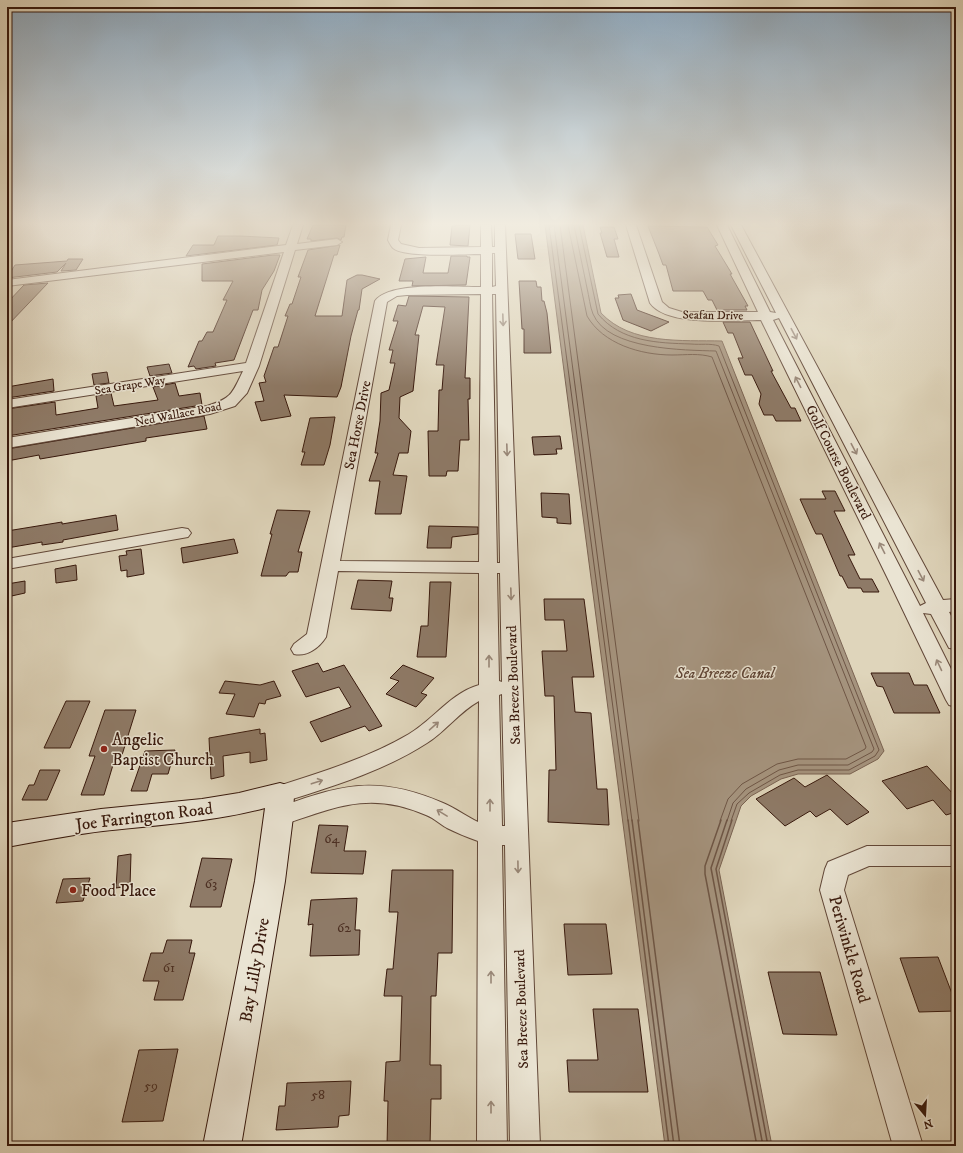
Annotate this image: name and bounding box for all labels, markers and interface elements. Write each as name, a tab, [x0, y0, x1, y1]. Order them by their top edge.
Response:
street label: Seafan Drive	[682, 307, 744, 324]
one-way arrow	[499, 313, 507, 326]
one-way arrow	[790, 327, 798, 339]
street label: Sea Grape Way	[94, 372, 167, 398]
one-way arrow	[794, 376, 802, 388]
street label: Sea Horse Drive	[341, 379, 375, 471]
street label: Ned Wallace Road	[133, 399, 223, 430]
street label: Golf Course Boulevard	[801, 402, 875, 523]
one-way arrow	[503, 443, 510, 456]
one-way arrow	[851, 443, 858, 455]
one-way arrow	[878, 542, 886, 554]
one-way arrow	[918, 570, 925, 582]
one-way arrow	[507, 587, 514, 600]
street label: Sea Breeze Boulevard	[503, 625, 525, 745]
one-way arrow	[485, 655, 493, 668]
one-way arrow	[935, 659, 942, 671]
water label: Sea Breeze Canal	[675, 664, 777, 683]
one-way arrow	[429, 722, 439, 731]
place label: Angelic Baptist Church	[112, 729, 214, 771]
marker: Angelic Baptist Church	[99, 744, 109, 754]
one-way arrow	[311, 778, 324, 785]
street label: Joe Farrington Road	[72, 798, 215, 837]
one-way arrow	[486, 799, 493, 812]
one-way arrow	[437, 809, 448, 817]
house number: 64	[324, 830, 341, 848]
one-way arrow	[514, 860, 522, 873]
house number: 63	[205, 875, 217, 893]
place label: Food Place	[81, 880, 156, 902]
marker: Food Place	[68, 885, 78, 895]
street label: Periwinkle Road	[823, 893, 875, 1006]
street label: Bay Lilly Drive	[235, 916, 275, 1024]
house number: 62	[337, 919, 351, 937]
street label: Sea Breeze Boulevard	[511, 949, 533, 1069]
house number: 61	[163, 959, 175, 977]
one-way arrow	[487, 971, 495, 984]
house number: 59	[144, 1077, 158, 1095]
house number: 58	[311, 1086, 325, 1104]
north arrow	[905, 1095, 945, 1135]
one-way arrow	[487, 1101, 495, 1114]
text: N	[921, 1116, 934, 1132]

